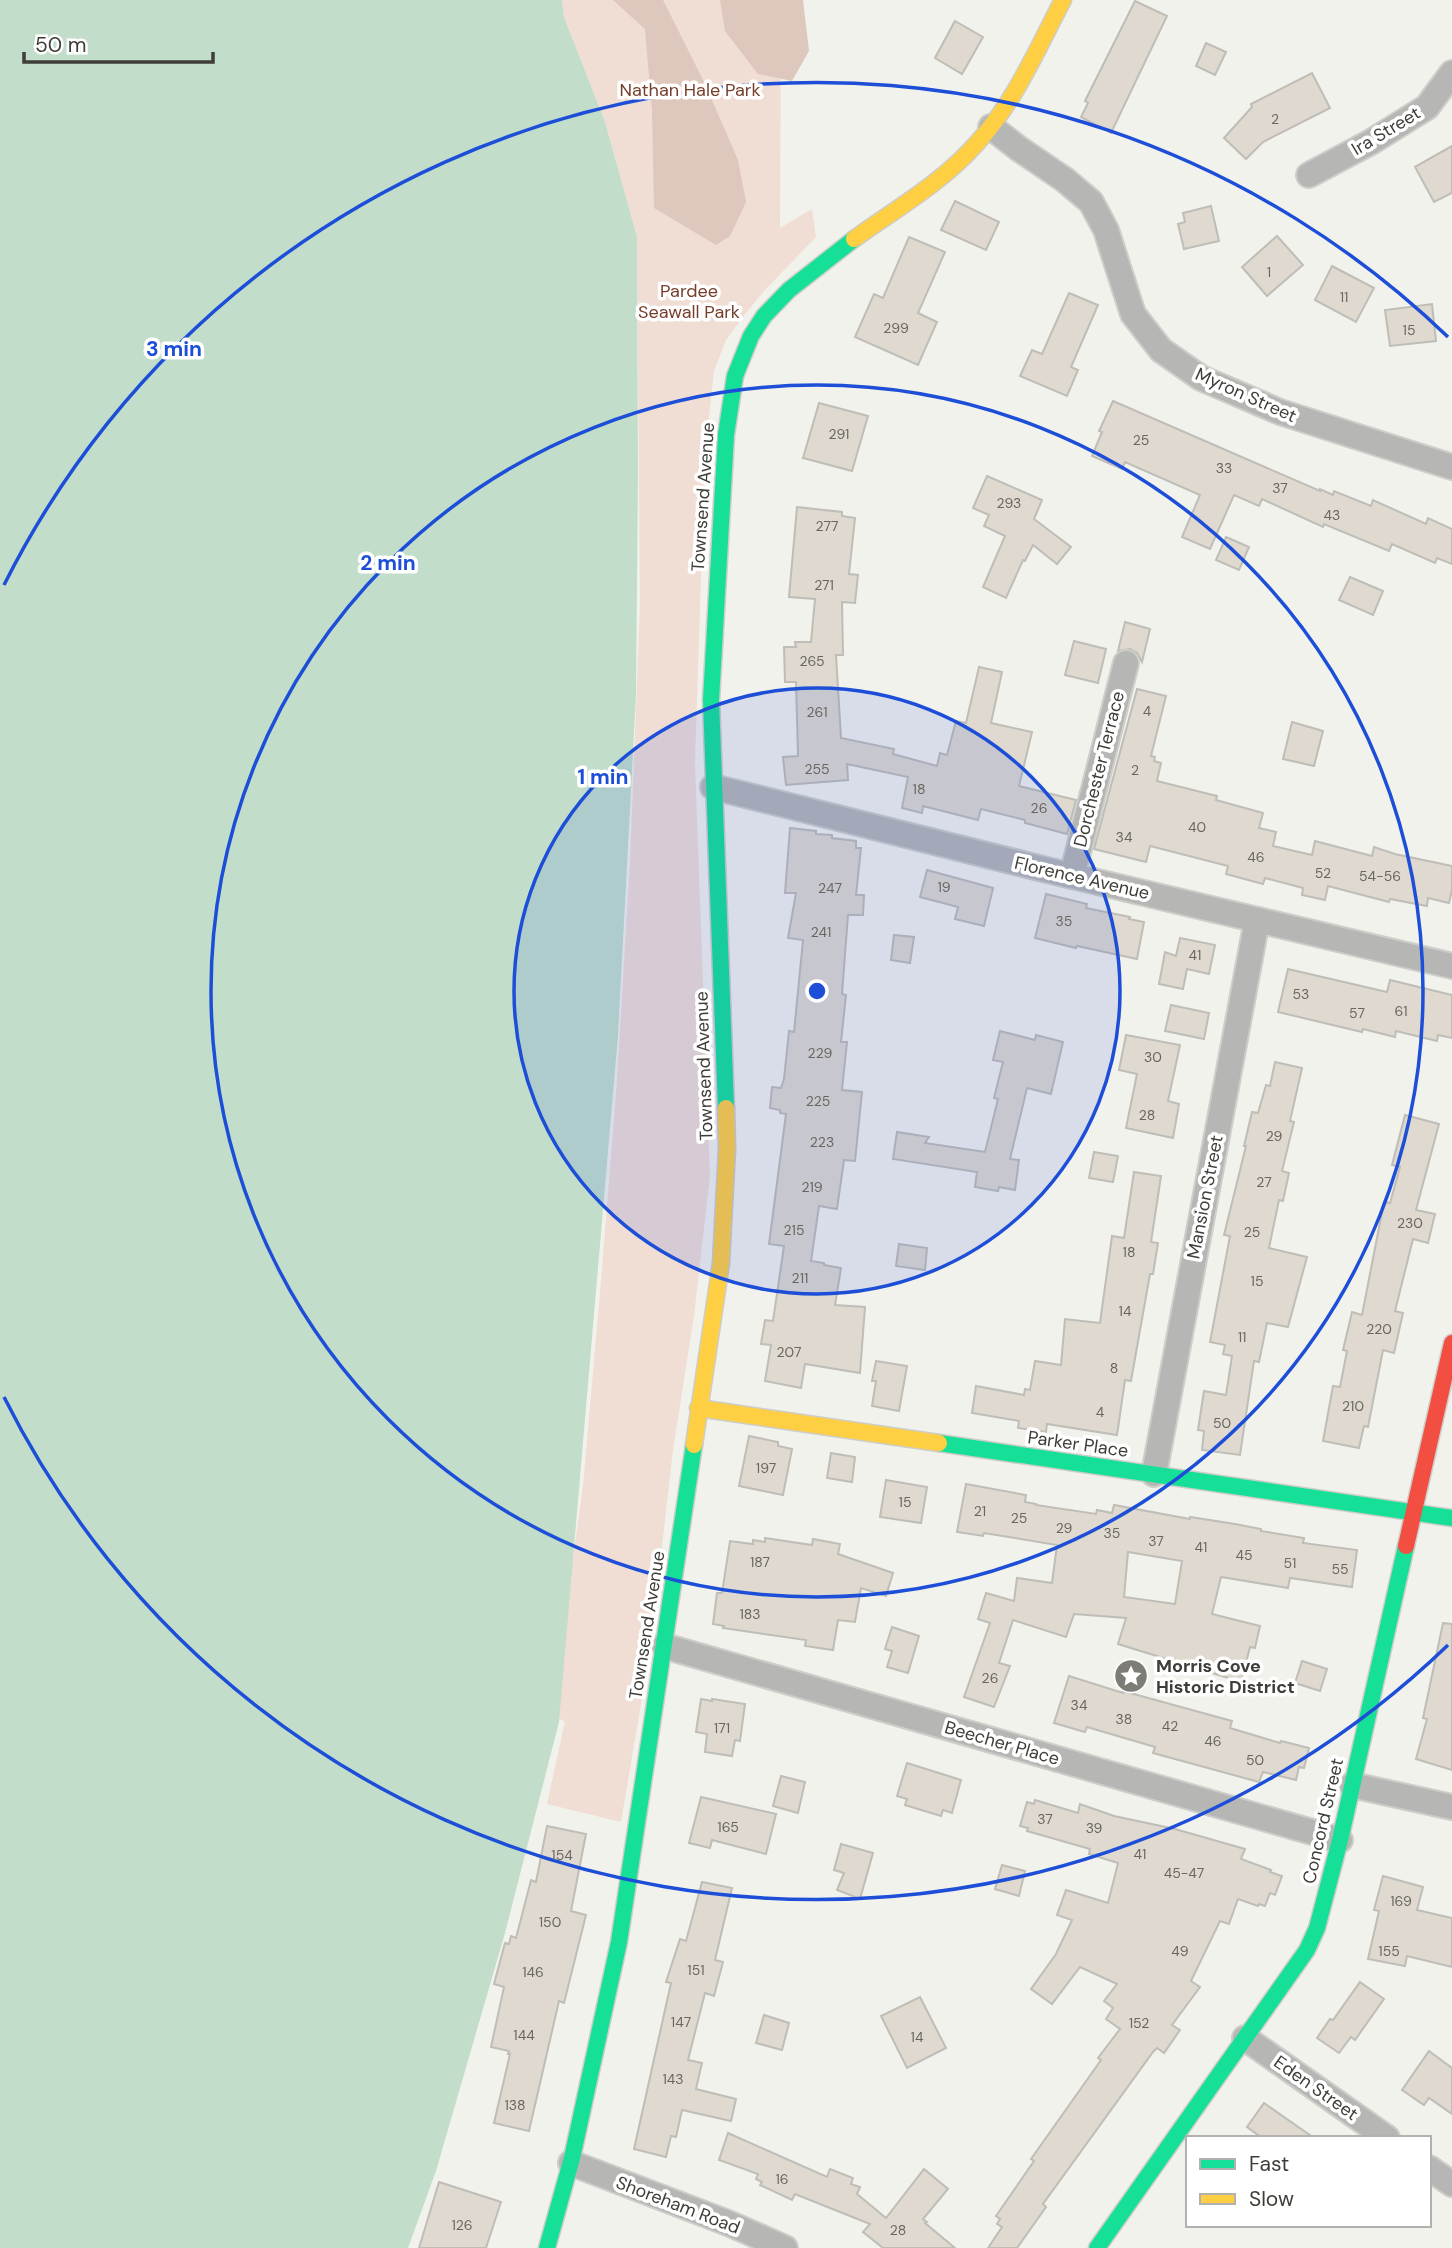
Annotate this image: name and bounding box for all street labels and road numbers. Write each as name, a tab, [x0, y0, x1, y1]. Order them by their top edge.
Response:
street label: Ira Street	[1347, 101, 1425, 161]
street label: Myron Street	[1192, 362, 1300, 428]
street label: Townsend Avenue	[686, 421, 720, 573]
street label: Dorchester Terrace	[1068, 689, 1130, 849]
street label: Florence Avenue	[1012, 851, 1152, 905]
street label: Townsend Avenue	[689, 991, 719, 1141]
street label: Mansion Street	[1181, 1133, 1229, 1261]
street label: Parker Place	[1026, 1425, 1130, 1463]
street label: Townsend Avenue	[623, 1549, 671, 1701]
street label: Beecher Place	[942, 1715, 1062, 1771]
street label: Concord Street	[1297, 1756, 1349, 1886]
street label: Eden Street	[1269, 2050, 1363, 2126]
street label: Shoreham Road	[613, 2170, 743, 2240]

